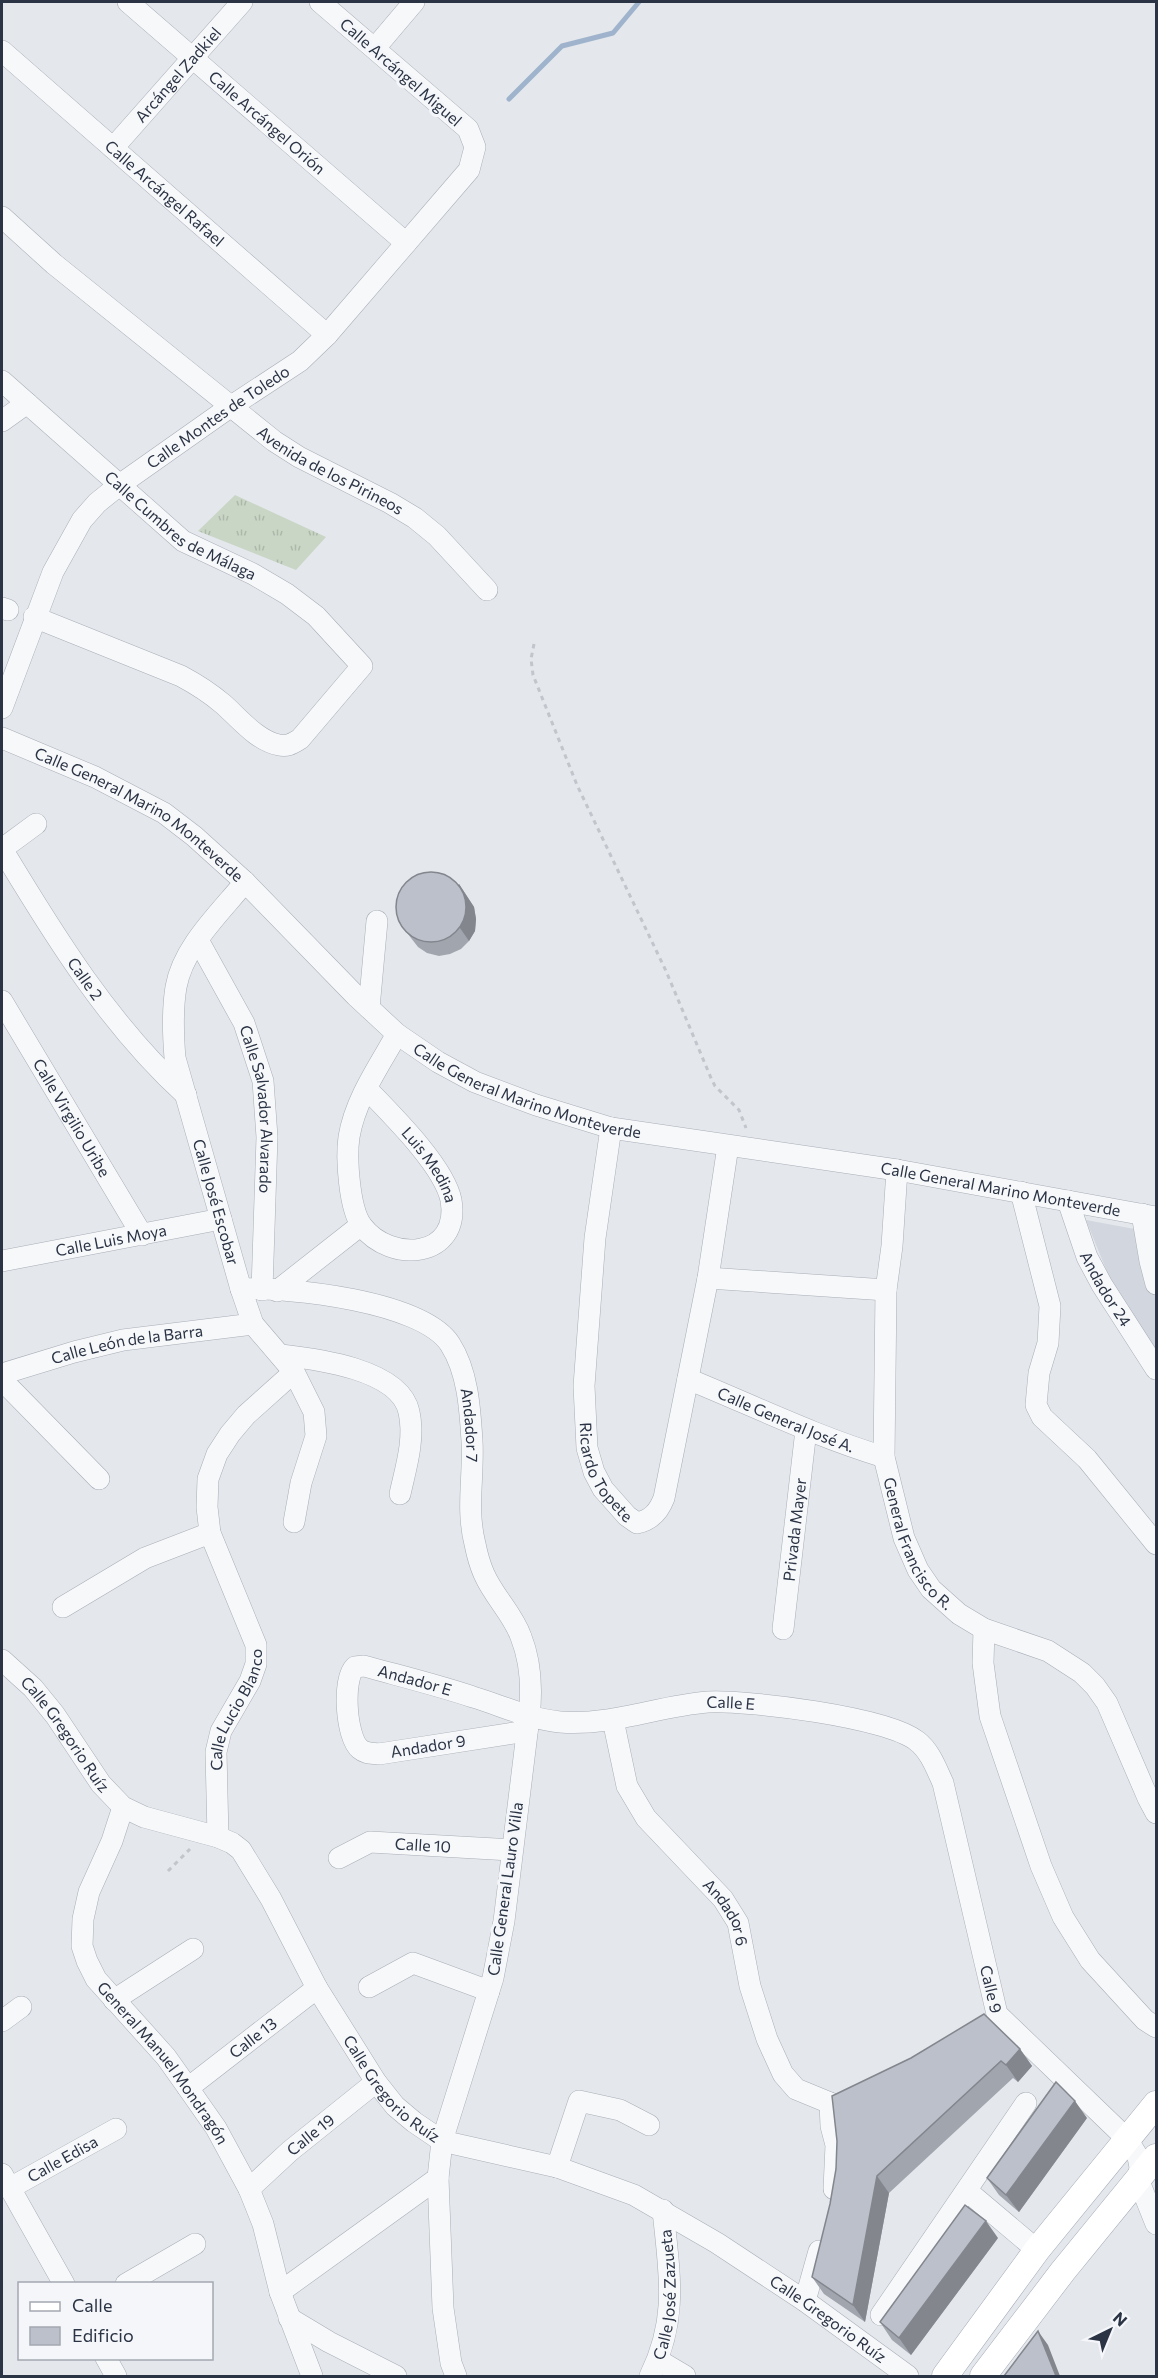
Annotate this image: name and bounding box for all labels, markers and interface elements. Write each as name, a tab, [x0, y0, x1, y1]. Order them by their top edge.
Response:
street label: Calle Arcángel Miguel	[337, 14, 466, 130]
street label: Arcángel Zadkiel	[131, 23, 224, 126]
street label: Calle Arcángel Orión	[205, 66, 330, 178]
street label: Calle Arcángel Rafael	[102, 136, 228, 250]
street label: Calle Montes de Toledo	[142, 361, 293, 472]
street label: Avenida de los Pirineos	[254, 421, 407, 518]
street label: Calle Cumbres de Málaga	[101, 467, 260, 583]
street label: Calle General Marino Monteverde	[32, 743, 248, 885]
street label: Calle 2	[64, 953, 107, 1003]
street label: Calle Salvador Alvarado	[236, 1023, 277, 1194]
street label: Calle General Marino Monteverde	[410, 1038, 642, 1141]
street label: Calle Virgilio Uribe	[30, 1055, 115, 1180]
street label: Luis Medina	[398, 1123, 461, 1204]
street label: Calle José Escobar	[190, 1137, 244, 1268]
street label: Calle General Marino Monteverde	[880, 1158, 1122, 1219]
street label: Calle Luis Moya	[54, 1220, 168, 1260]
street label: Andador 24	[1077, 1248, 1136, 1330]
street label: Calle León de la Barra	[49, 1320, 204, 1367]
street label: Calle General José A.	[715, 1383, 857, 1456]
street label: Andador 7	[458, 1386, 482, 1462]
street label: Ricardo Topete	[577, 1422, 636, 1526]
street label: General Francisco R.	[880, 1475, 957, 1613]
street label: Privada Mayer	[779, 1476, 809, 1582]
street label: Calle Lucio Blanco	[206, 1649, 265, 1771]
street label: Andador E	[376, 1660, 454, 1699]
street label: Calle Gregorio Ruíz	[17, 1672, 114, 1796]
street label: Calle E	[706, 1692, 756, 1713]
street label: Andador 9	[389, 1730, 467, 1761]
street label: Calle General Lauro Villa	[483, 1801, 526, 1977]
street label: Calle 10	[394, 1833, 452, 1856]
street label: Andador 6	[700, 1874, 752, 1947]
street label: Calle 9	[977, 1963, 1006, 2015]
street label: General Manuel Mondragón	[94, 1977, 233, 2147]
street label: Calle 13	[225, 2013, 280, 2062]
street label: Calle Gregorio Ruíz	[340, 2031, 444, 2146]
street label: Calle 19	[282, 2109, 338, 2159]
street label: Calle Edisa	[24, 2131, 101, 2186]
street label: Calle José Zazueta	[648, 2229, 679, 2362]
street label: Calle Gregorio Ruíz	[767, 2271, 890, 2366]
legend	[18, 2282, 213, 2360]
text: Calle	[72, 2294, 112, 2316]
north arrow	[1080, 2300, 1140, 2360]
text: N	[1110, 2308, 1131, 2330]
text: Edificio	[72, 2324, 134, 2346]

